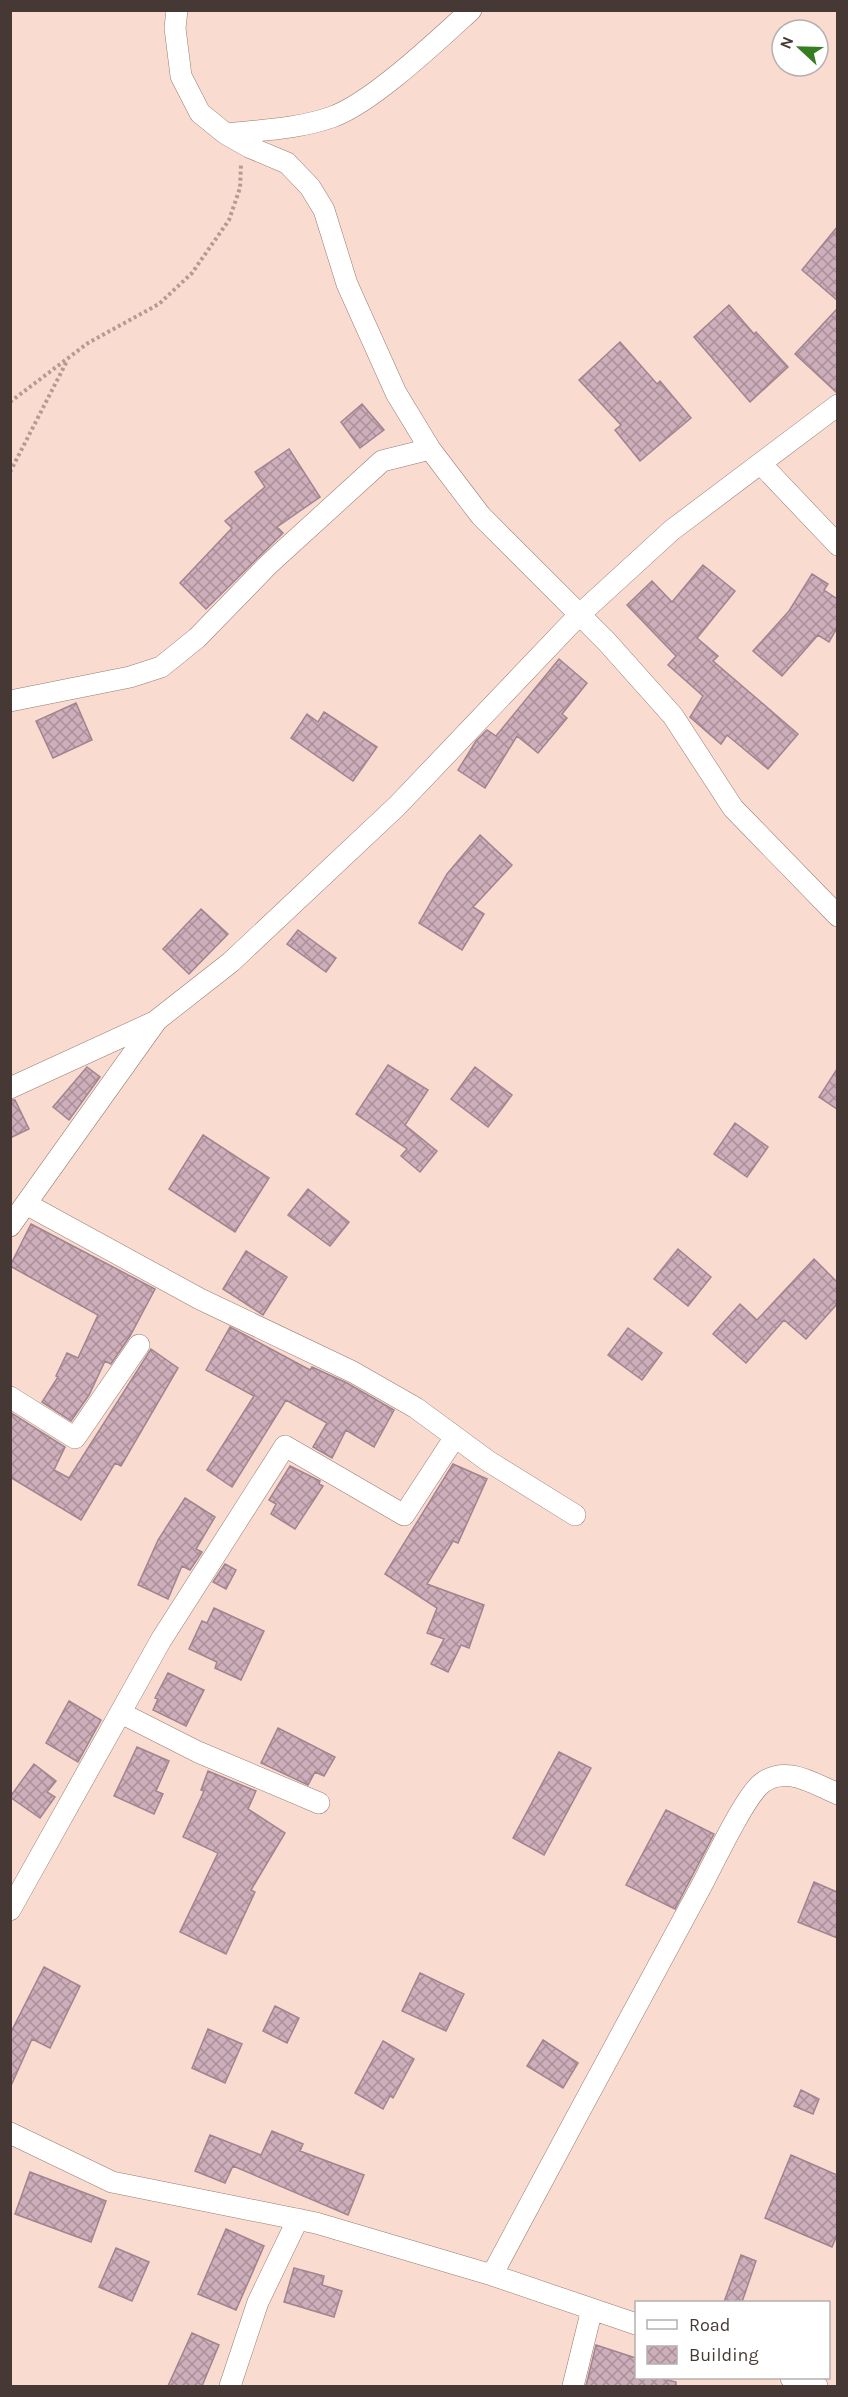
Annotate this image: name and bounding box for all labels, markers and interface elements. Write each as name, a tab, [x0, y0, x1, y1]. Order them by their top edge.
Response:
north arrow	[770, 18, 830, 78]
text: N	[776, 34, 798, 51]
legend	[635, 2301, 830, 2379]
text: Road	[689, 2314, 730, 2336]
text: Building	[689, 2344, 759, 2366]

